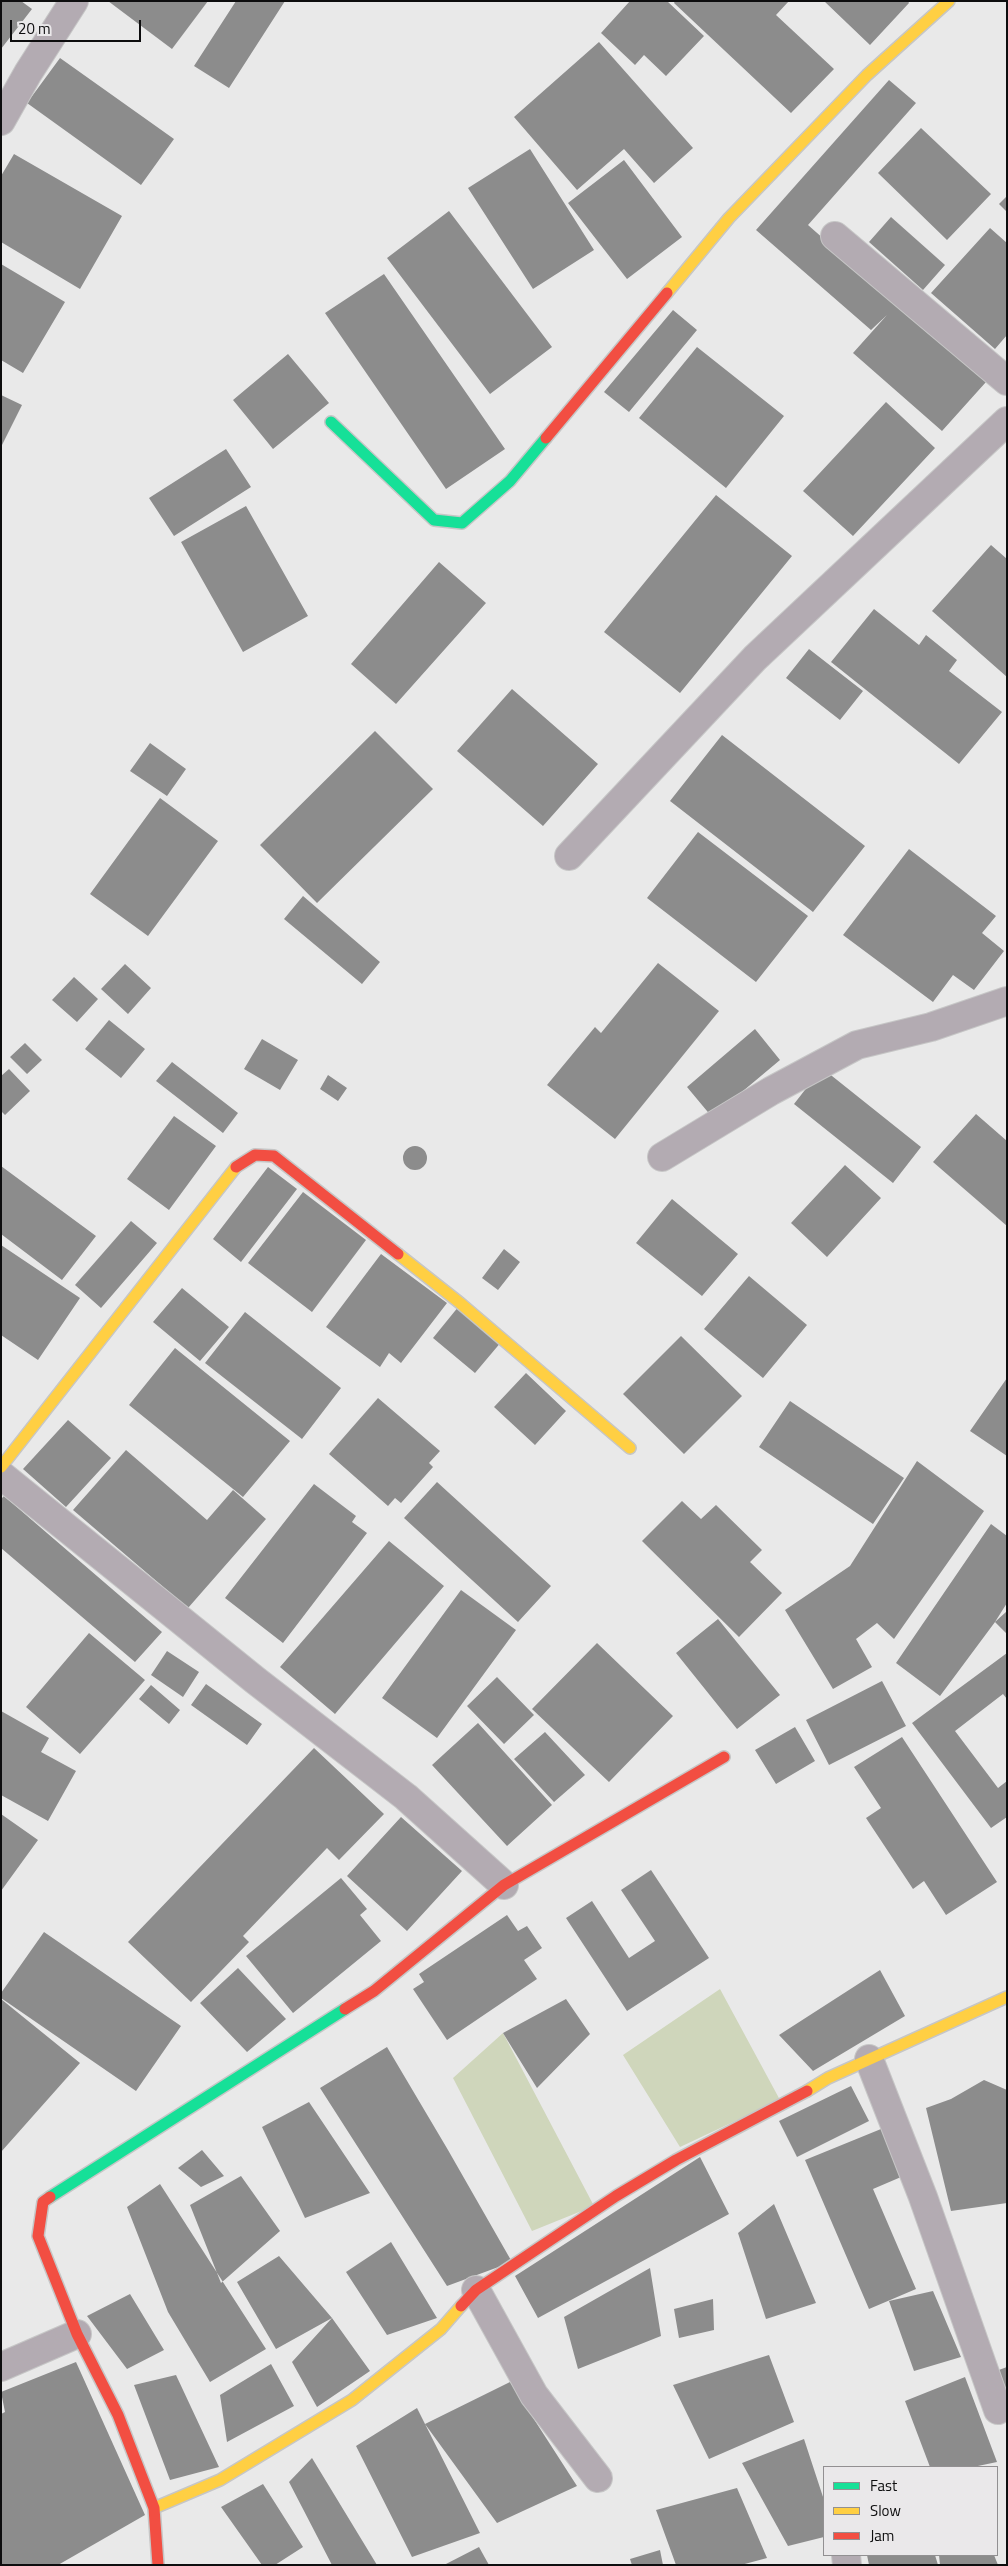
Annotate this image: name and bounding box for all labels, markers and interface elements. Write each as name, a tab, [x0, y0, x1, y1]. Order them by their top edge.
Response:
scale bar	[12, 10, 144, 42]
text: 20 m	[18, 17, 51, 40]
legend	[823, 2466, 998, 2556]
text: Fast	[870, 2474, 897, 2497]
text: Slow	[870, 2499, 901, 2522]
text: Jam	[870, 2524, 894, 2547]

